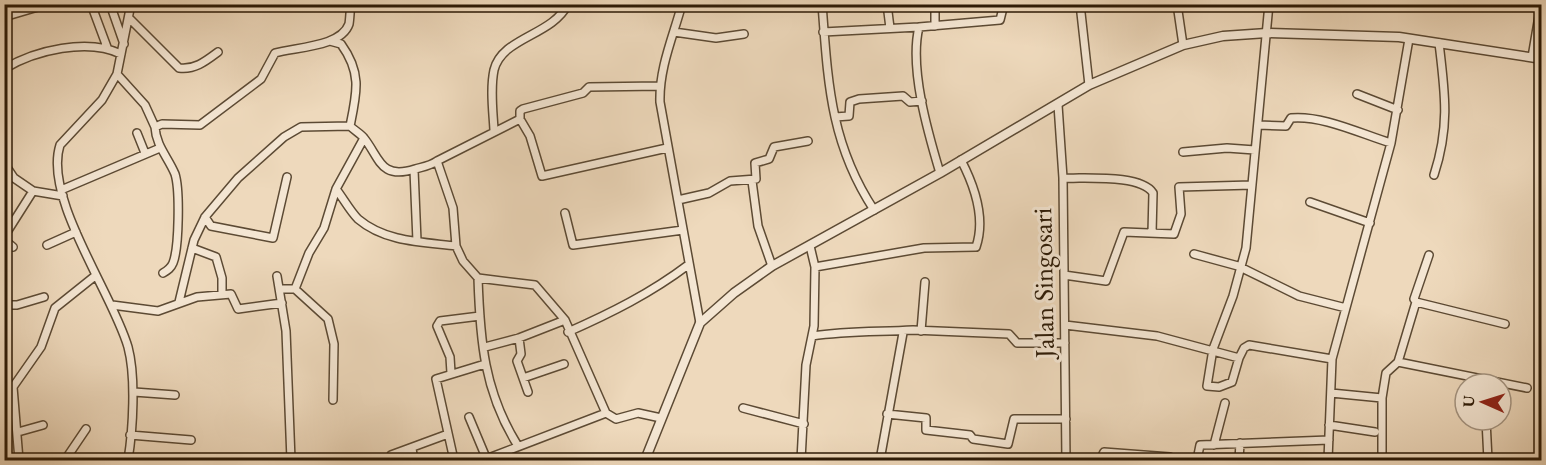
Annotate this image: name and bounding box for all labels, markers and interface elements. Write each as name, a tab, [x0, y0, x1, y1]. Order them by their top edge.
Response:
street label: Jalan Singosari	[1024, 207, 1062, 361]
north arrow	[1453, 372, 1513, 432]
text: U	[1458, 395, 1479, 408]

